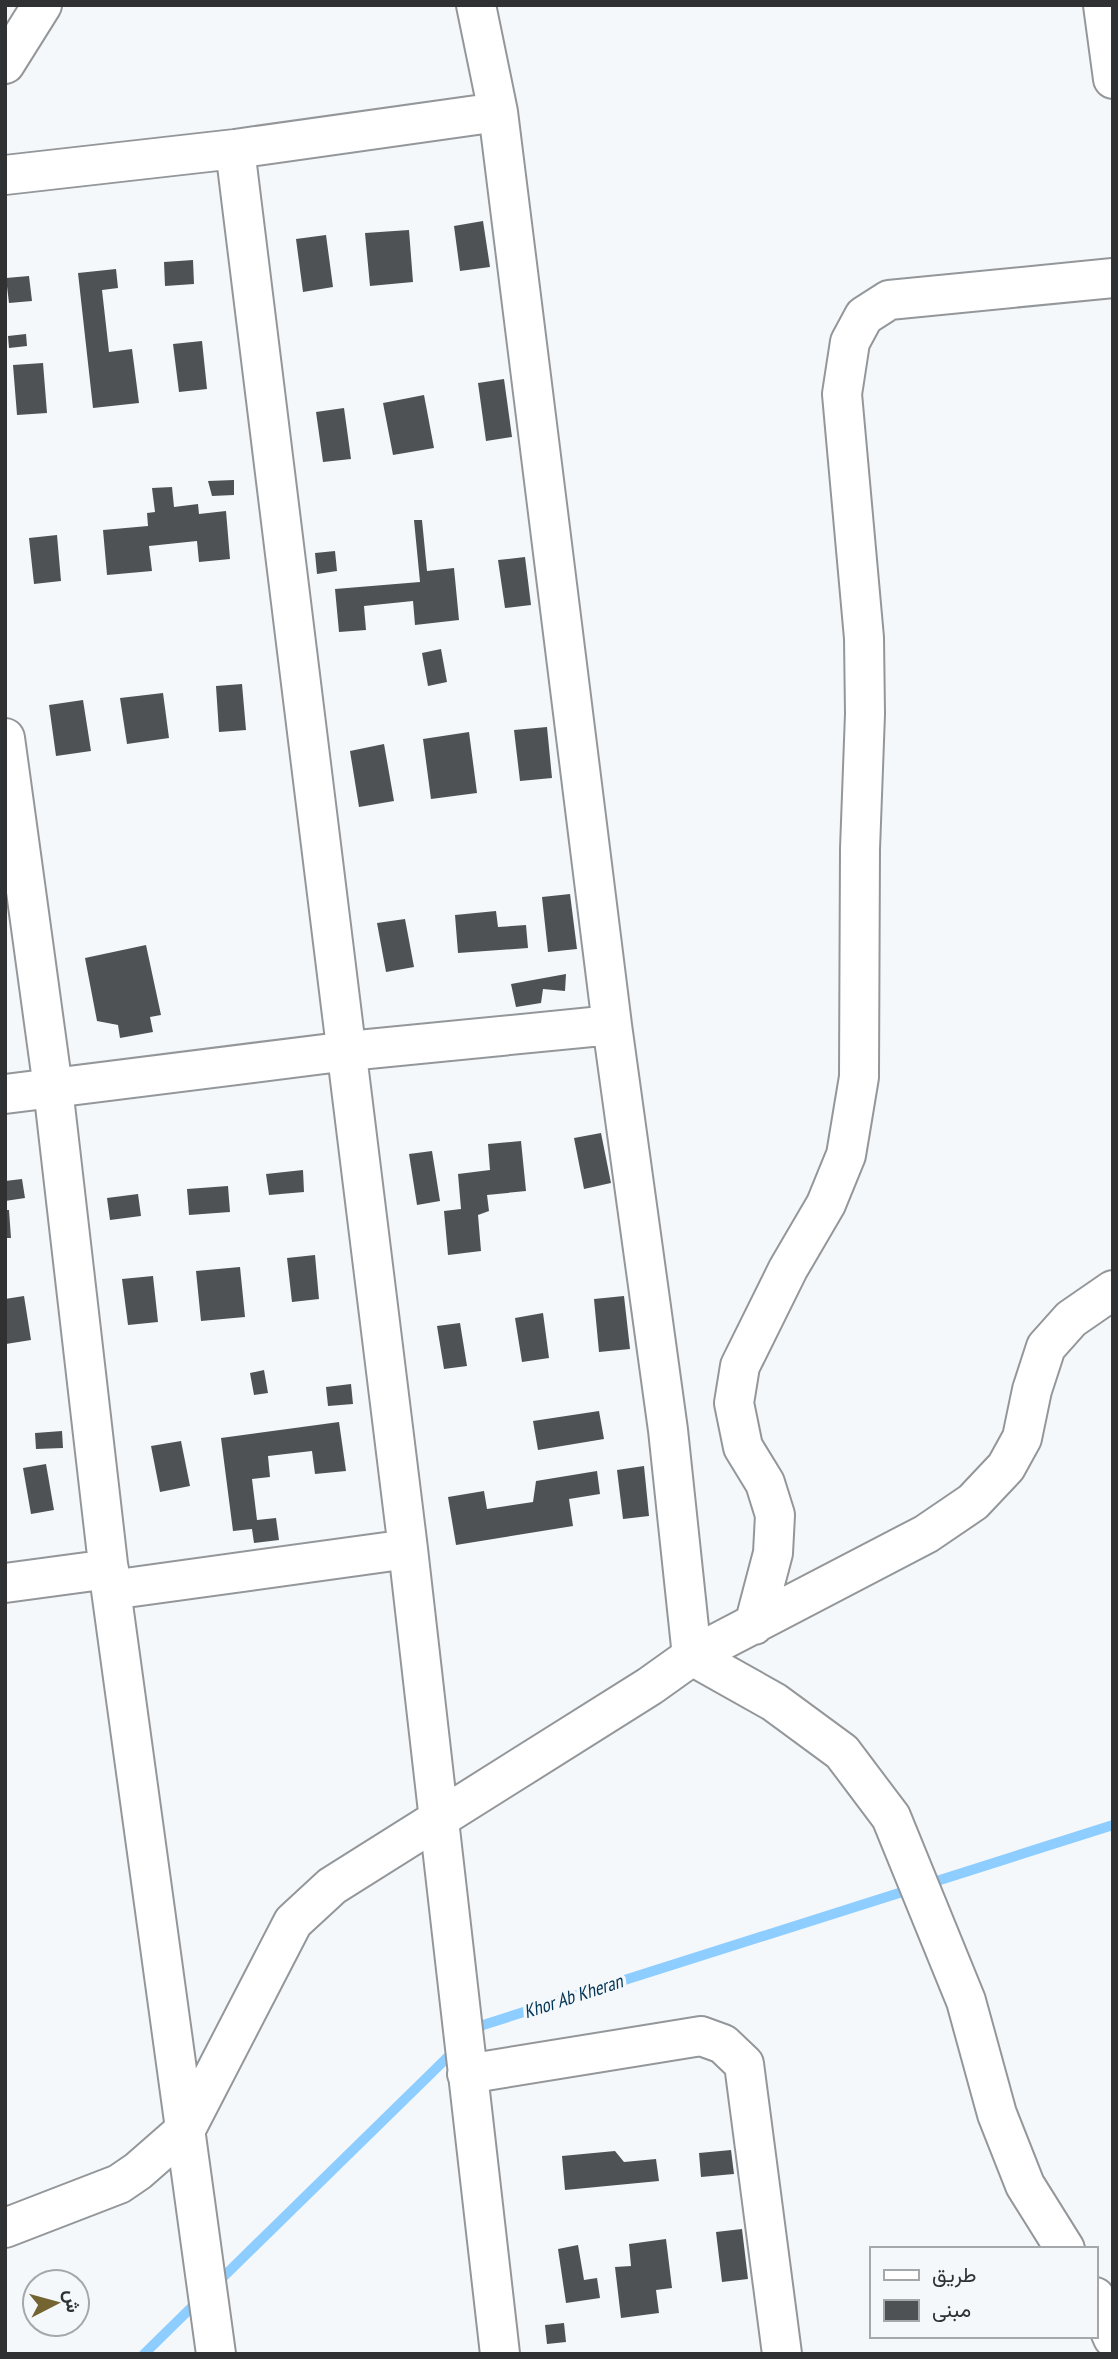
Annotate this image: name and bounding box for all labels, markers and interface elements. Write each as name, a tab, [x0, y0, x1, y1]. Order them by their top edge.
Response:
water label: Khor Ab Kheran	[520, 1968, 627, 2023]
legend	[870, 2247, 1097, 2338]
text: طريق	[932, 2261, 977, 2288]
north arrow	[21, 2268, 91, 2338]
text: ش	[60, 2289, 86, 2314]
text: مبنى	[932, 2296, 971, 2323]

